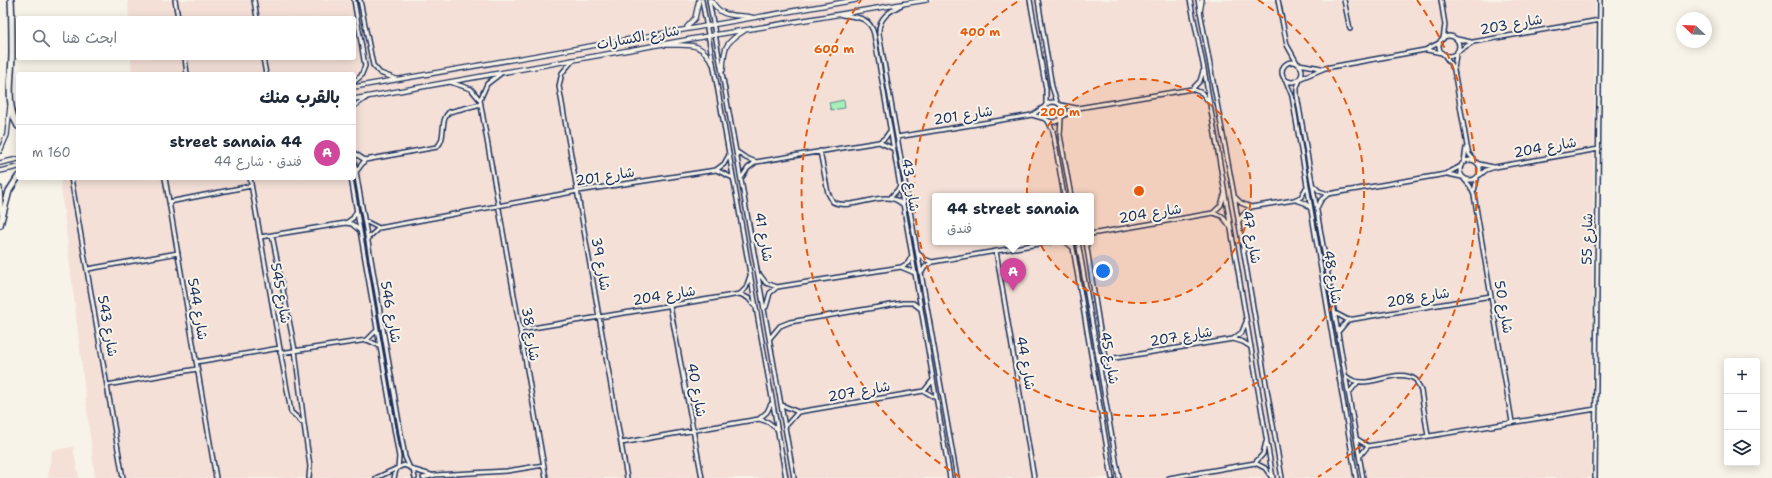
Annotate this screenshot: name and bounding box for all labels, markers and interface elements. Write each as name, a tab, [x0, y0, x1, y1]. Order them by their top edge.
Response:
street label: شارع 203	[1478, 10, 1544, 39]
north arrow	[1676, 12, 1712, 48]
search box	[16, 16, 356, 60]
street label: شارع الكسارات	[595, 21, 681, 54]
text: 400 m	[960, 24, 1000, 40]
icon: search	[30, 27, 52, 49]
text: ابحث هنا	[62, 28, 117, 48]
text: 600 m	[814, 41, 854, 57]
text: بالقرب منك	[260, 86, 340, 108]
street label: شارع 201	[932, 101, 994, 130]
text: 200 m	[1040, 104, 1080, 120]
text: 44 street sanaia	[170, 132, 302, 152]
street label: شارع 204	[1512, 133, 1578, 162]
text: 160 m	[32, 144, 71, 161]
text: A	[322, 144, 332, 161]
text: فندق · شارع 44	[214, 153, 302, 170]
street label: شارع 43	[897, 157, 924, 213]
street label: شارع 201	[574, 162, 636, 191]
centre of rings	[1132, 184, 1146, 198]
popup	[932, 193, 1094, 245]
text: 44 street sanaia	[947, 199, 1079, 219]
street label: شارع 204	[1117, 199, 1183, 228]
street label: شارع 47	[1237, 209, 1266, 265]
street label: شارع 41	[750, 211, 777, 263]
street label: شارع 55	[1578, 213, 1597, 265]
text: فندق	[947, 220, 972, 237]
street label: شارع 39	[586, 236, 615, 292]
street label: شارع 48	[1319, 249, 1346, 305]
pin: A	[1000, 258, 1026, 291]
street label: شارع 545	[266, 261, 295, 325]
your location	[1093, 261, 1113, 281]
street label: شارع 544	[183, 277, 212, 342]
street label: شارع 50	[1490, 279, 1517, 335]
street label: شارع 546	[376, 280, 405, 345]
street label: شارع 204	[631, 281, 697, 310]
street label: شارع 208	[1385, 283, 1451, 312]
street label: شارع 543	[93, 294, 122, 358]
street label: شارع 38	[517, 306, 544, 362]
street label: شارع 207	[1148, 322, 1214, 351]
street label: شارع 45	[1096, 330, 1123, 386]
street label: شارع 44	[1011, 335, 1040, 391]
map controls	[1724, 358, 1760, 466]
button: +	[1724, 358, 1760, 394]
street label: شارع 40	[682, 362, 711, 419]
street label: شارع 207	[826, 377, 892, 406]
button: −	[1724, 394, 1760, 430]
button: layers	[1724, 430, 1760, 466]

